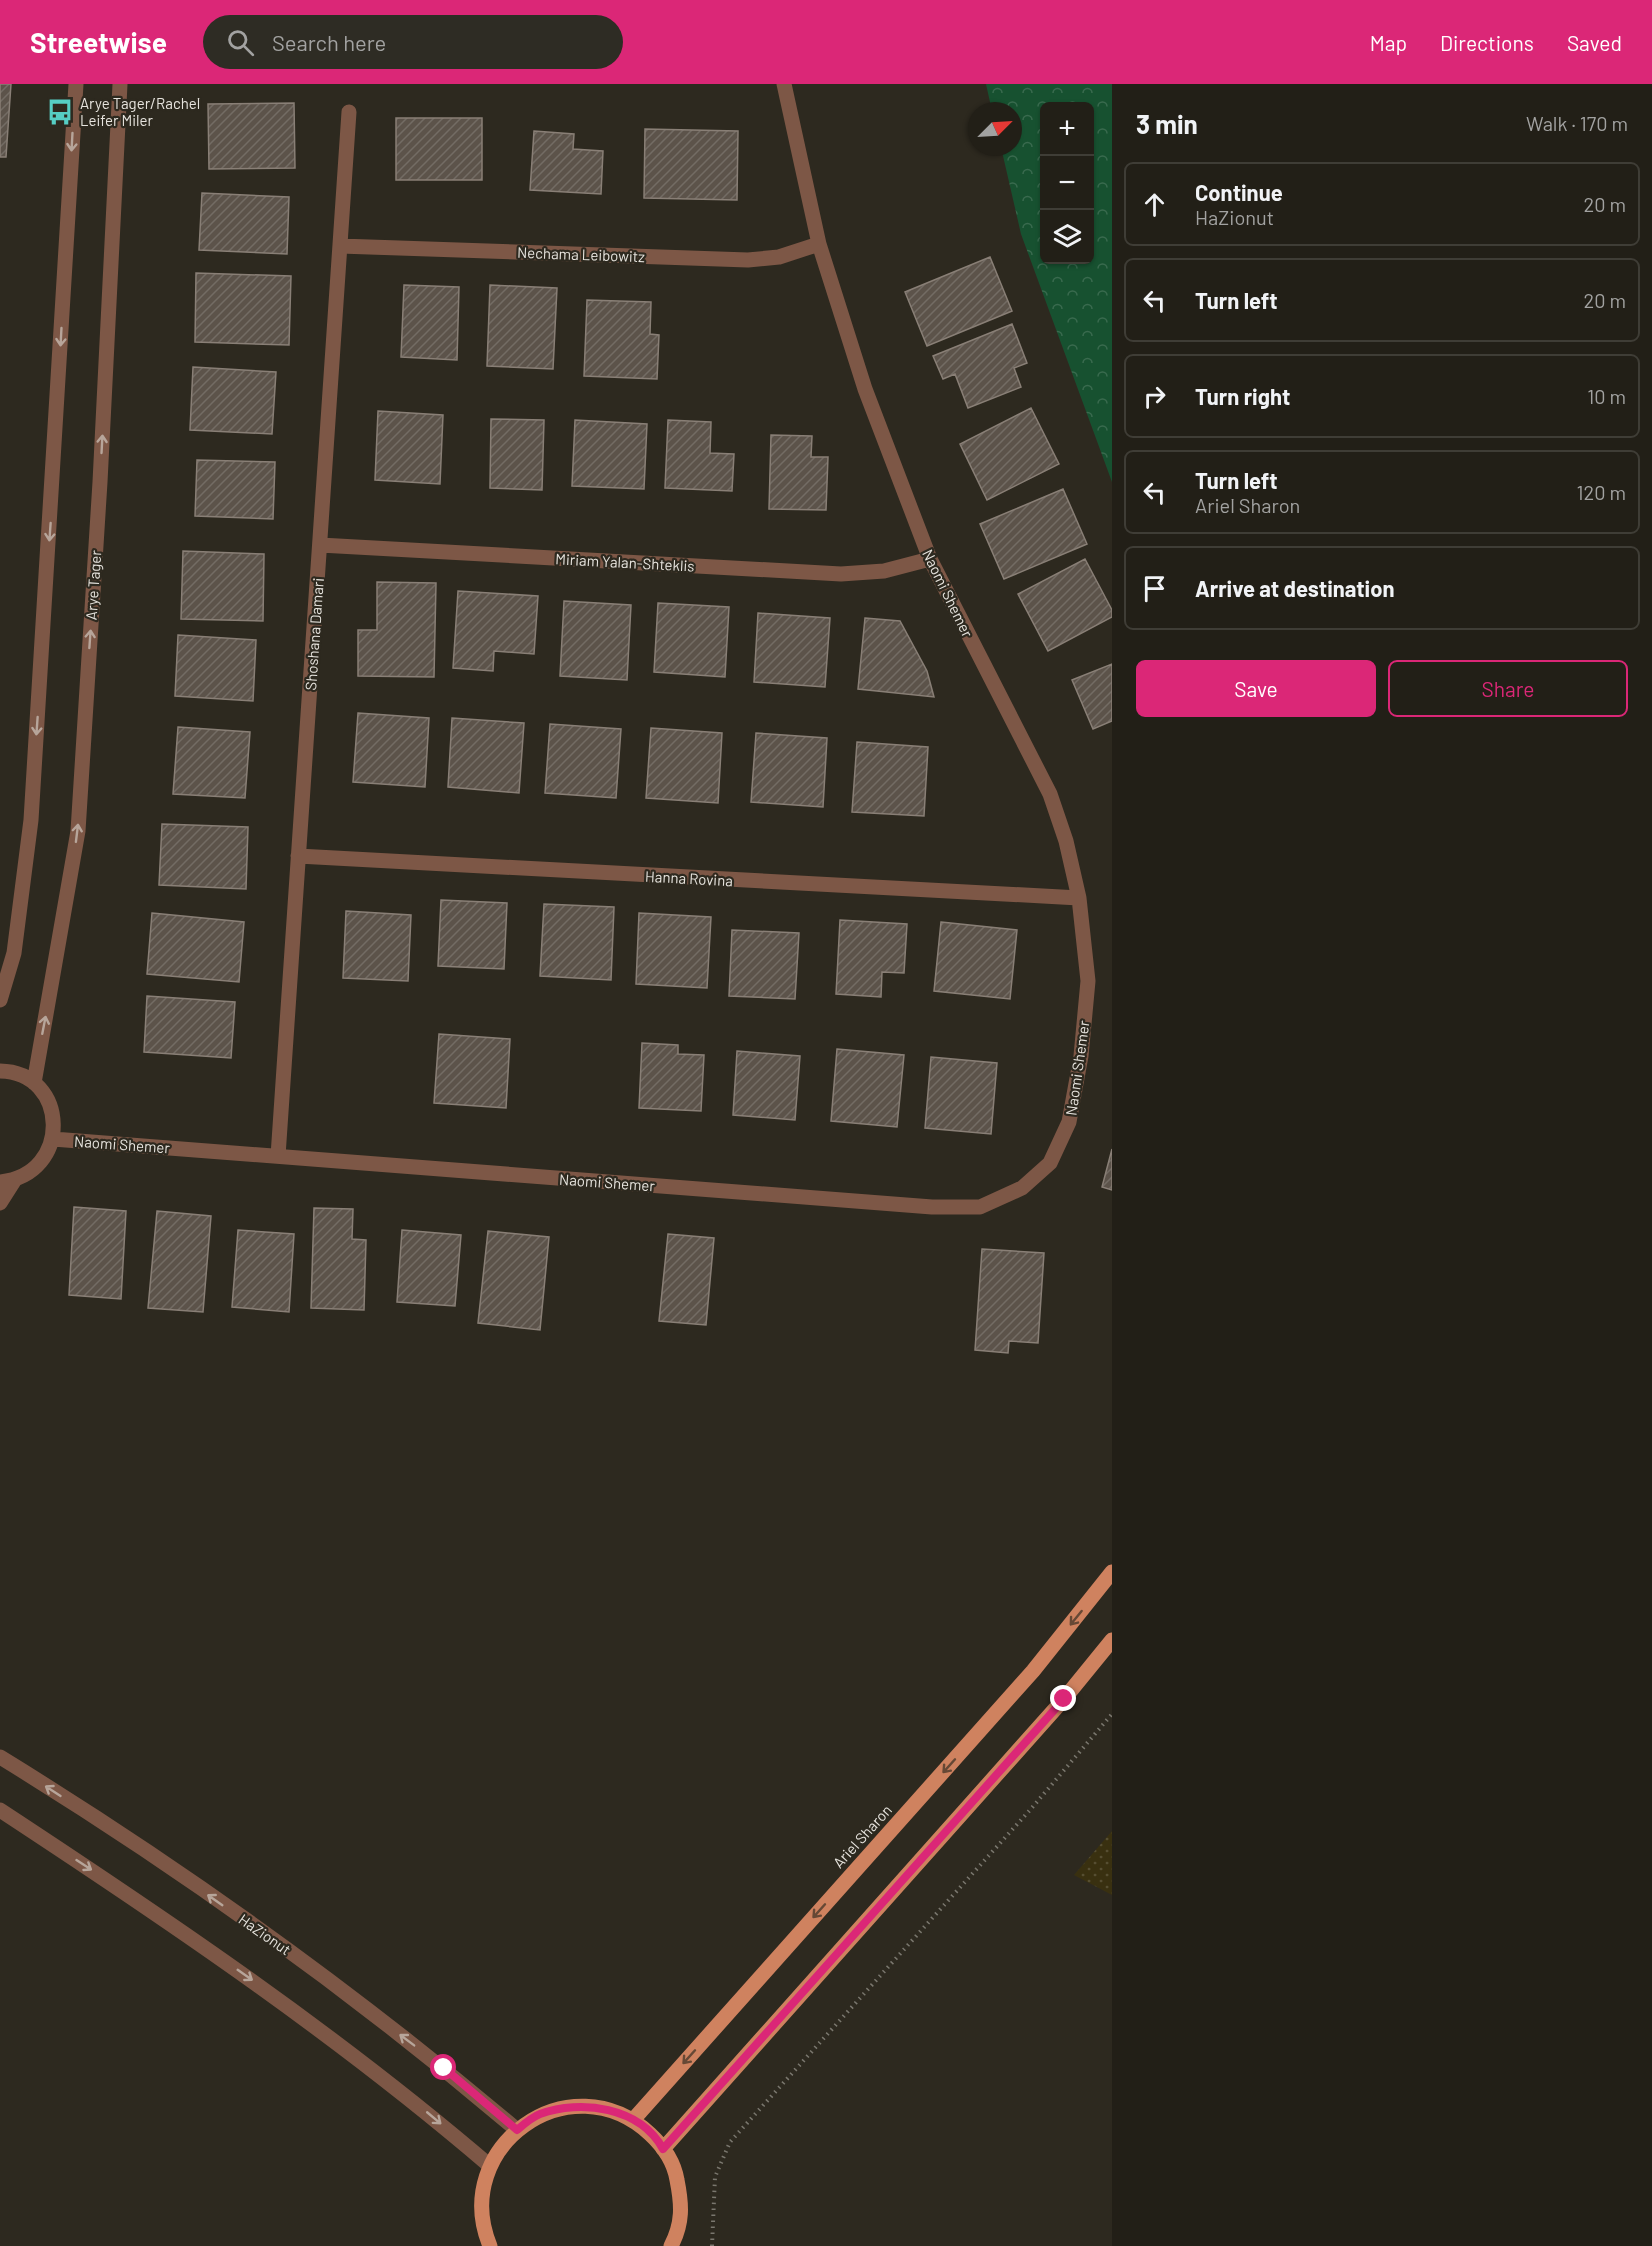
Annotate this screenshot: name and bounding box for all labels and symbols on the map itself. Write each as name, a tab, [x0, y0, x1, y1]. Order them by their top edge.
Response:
place label: Arye Tager/Rachel Leifer Miler	[80, 94, 200, 129]
bus stop icon: Arye Tager/Rachel Leifer Miler	[45, 97, 75, 127]
north arrow	[968, 102, 1022, 156]
one-way arrow	[67, 132, 78, 152]
street label: Nechama Leibowitz	[517, 243, 646, 265]
one-way arrow	[56, 327, 67, 347]
one-way arrow	[96, 435, 107, 454]
one-way arrow	[44, 521, 55, 541]
street label: Naomi Shemer	[919, 546, 977, 640]
street label: Arye Tager	[82, 549, 104, 621]
street label: Miriam Yalan-Shteklis	[555, 549, 695, 575]
street label: Shoshana Damari	[301, 577, 327, 691]
one-way arrow	[85, 629, 96, 649]
one-way arrow	[31, 716, 42, 736]
one-way arrow	[72, 824, 83, 844]
street label: Hanna Rovina	[645, 867, 733, 889]
one-way arrow	[39, 1016, 50, 1036]
street label: Naomi Shemer	[1061, 1019, 1093, 1117]
street label: Naomi Shemer	[74, 1132, 171, 1156]
street label: Naomi Shemer	[559, 1170, 656, 1194]
one-way arrow	[1070, 1610, 1083, 1626]
route end	[1050, 1685, 1076, 1711]
one-way arrow	[942, 1758, 956, 1773]
one-way arrow	[45, 1785, 62, 1797]
street label: Ariel Sharon	[829, 1801, 895, 1871]
one-way arrow	[75, 1859, 92, 1871]
one-way arrow	[208, 1894, 224, 1906]
one-way arrow	[812, 1903, 826, 1918]
street label: HaZionut	[236, 1910, 294, 1958]
one-way arrow	[237, 1969, 253, 1981]
one-way arrow	[399, 2033, 415, 2046]
one-way arrow	[682, 2049, 696, 2064]
route start	[430, 2054, 456, 2080]
one-way arrow	[426, 2111, 442, 2124]

